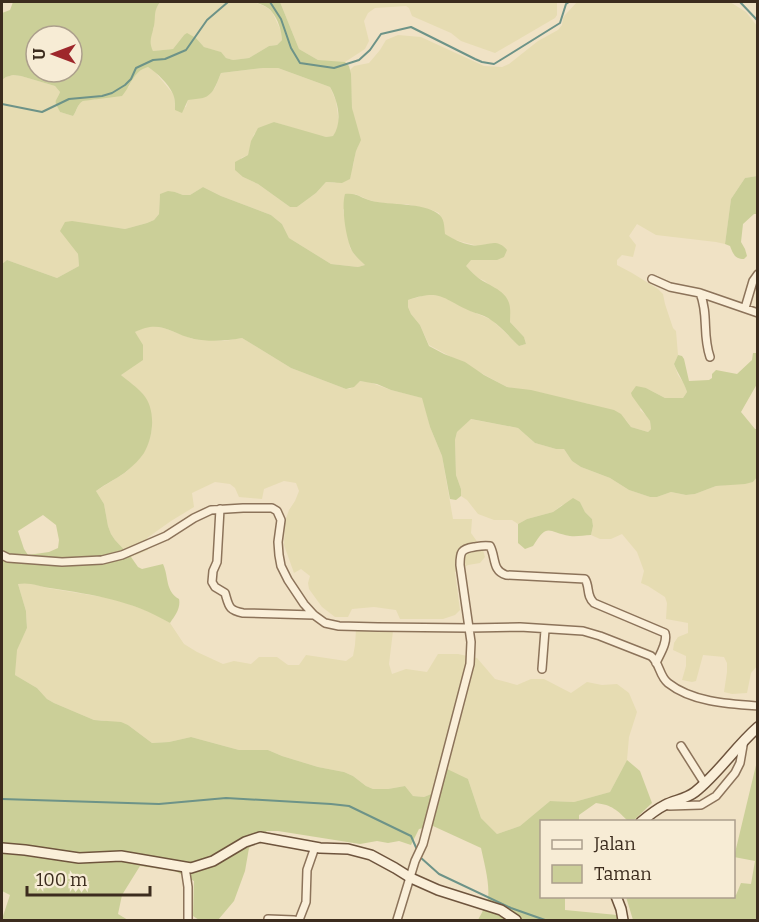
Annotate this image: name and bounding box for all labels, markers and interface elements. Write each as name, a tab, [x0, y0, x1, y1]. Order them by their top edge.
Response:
north arrow	[24, 24, 84, 84]
text: U	[30, 48, 49, 60]
legend	[540, 820, 735, 898]
text: Jalan	[593, 833, 636, 855]
scale bar	[27, 859, 150, 897]
text: Taman	[594, 863, 652, 885]
text: 100 m	[36, 869, 87, 891]

